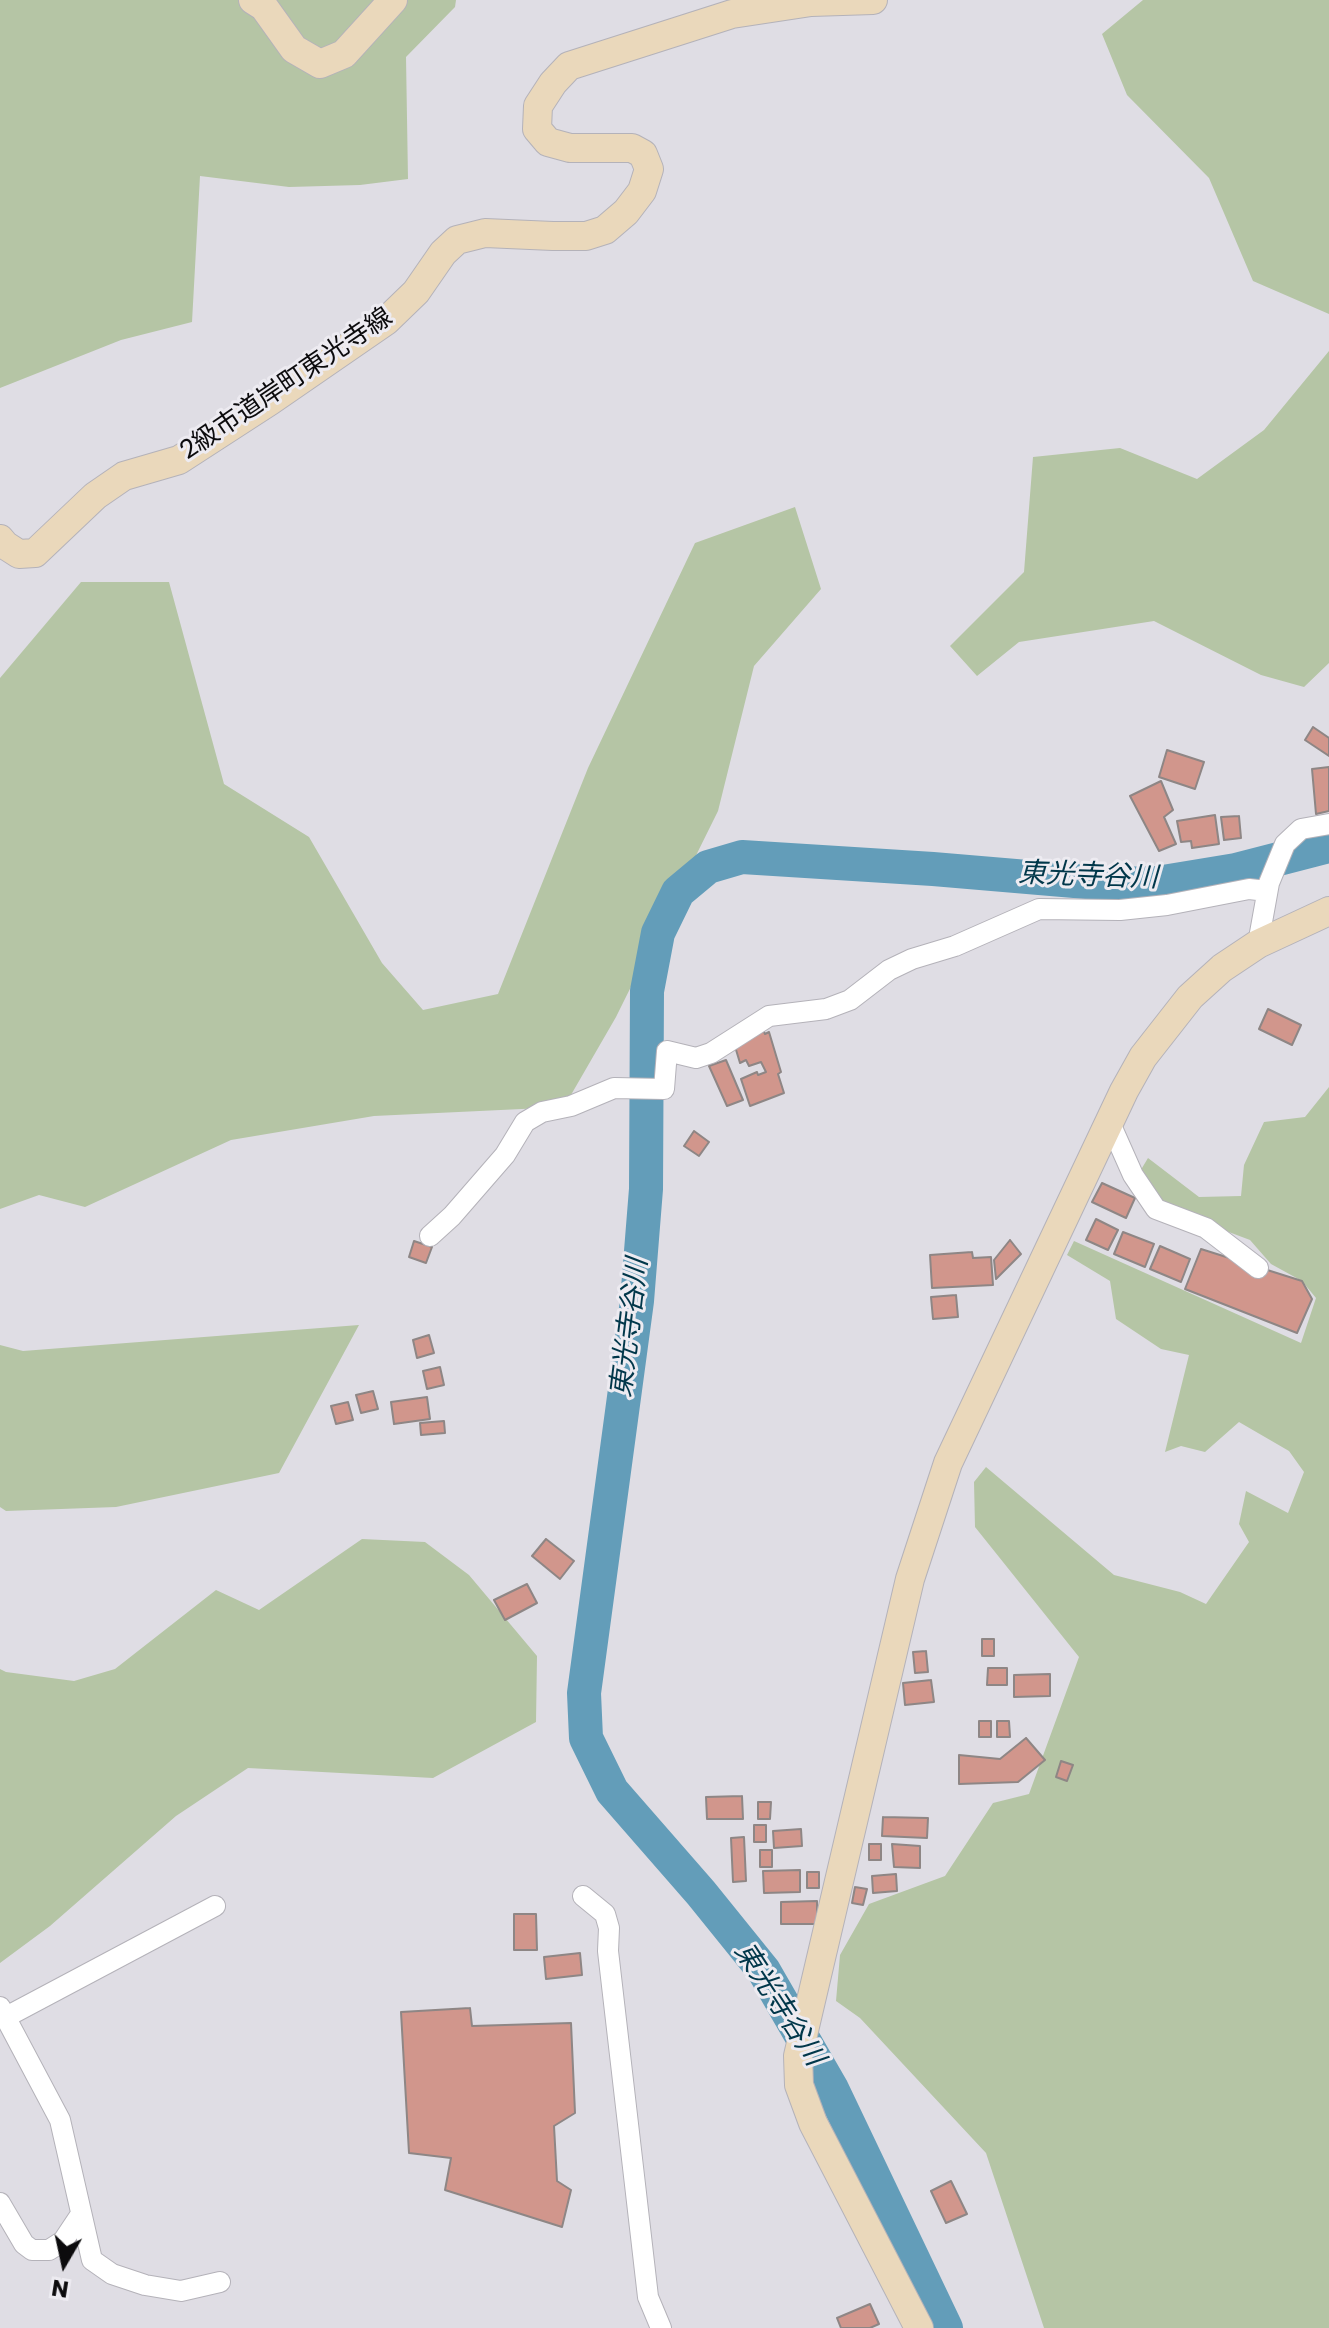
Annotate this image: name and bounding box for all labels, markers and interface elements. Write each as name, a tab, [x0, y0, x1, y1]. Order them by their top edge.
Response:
street label: 2級市道岸町東光寺線	[175, 302, 399, 468]
water label: 東光寺谷川	[1017, 858, 1159, 896]
water label: 東光寺谷川	[606, 1256, 656, 1400]
water label: 東光寺谷川	[726, 1937, 830, 2073]
north arrow	[24, 2224, 104, 2304]
text: N	[50, 2272, 71, 2305]

